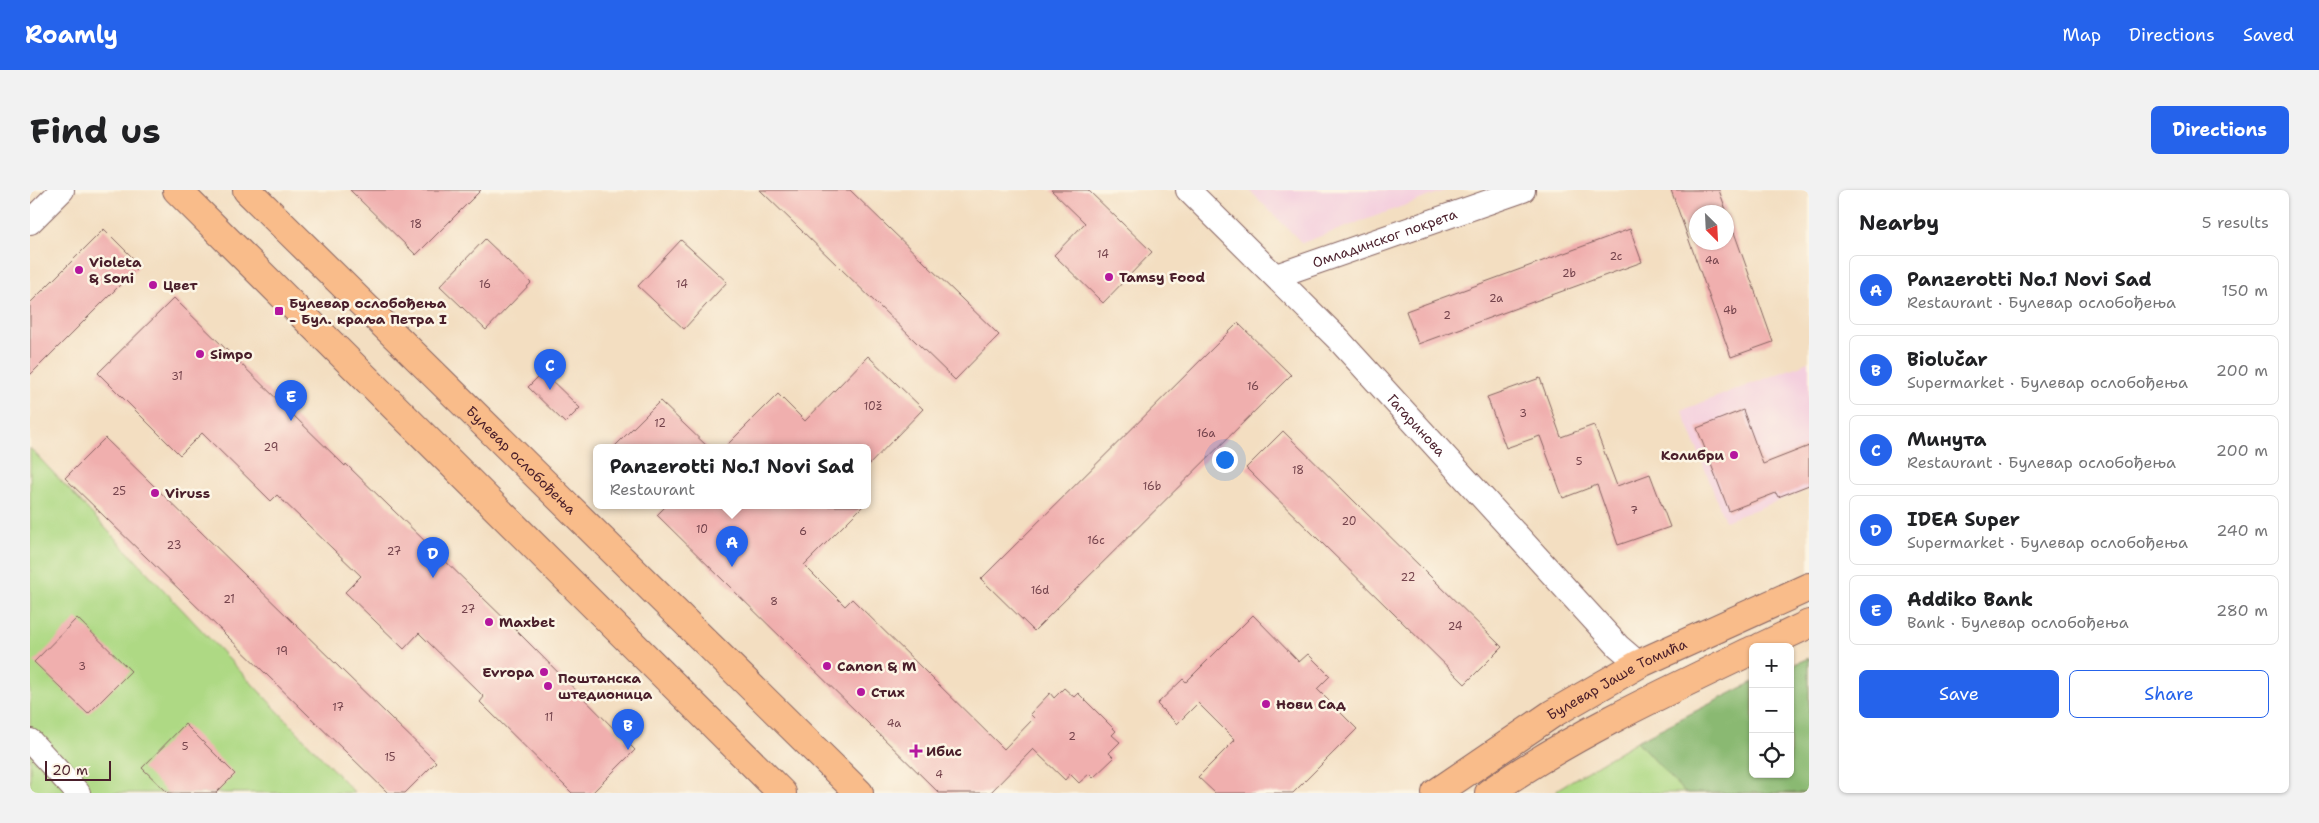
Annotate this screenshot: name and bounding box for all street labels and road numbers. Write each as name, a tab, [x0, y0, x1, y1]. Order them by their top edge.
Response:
street label: Омладинског покрета	[1310, 205, 1460, 272]
street label: Гагаринова	[1384, 390, 1450, 460]
street label: Булевар ослобођења	[463, 402, 580, 518]
street label: Булевар Јаше Томића	[1544, 634, 1690, 724]

